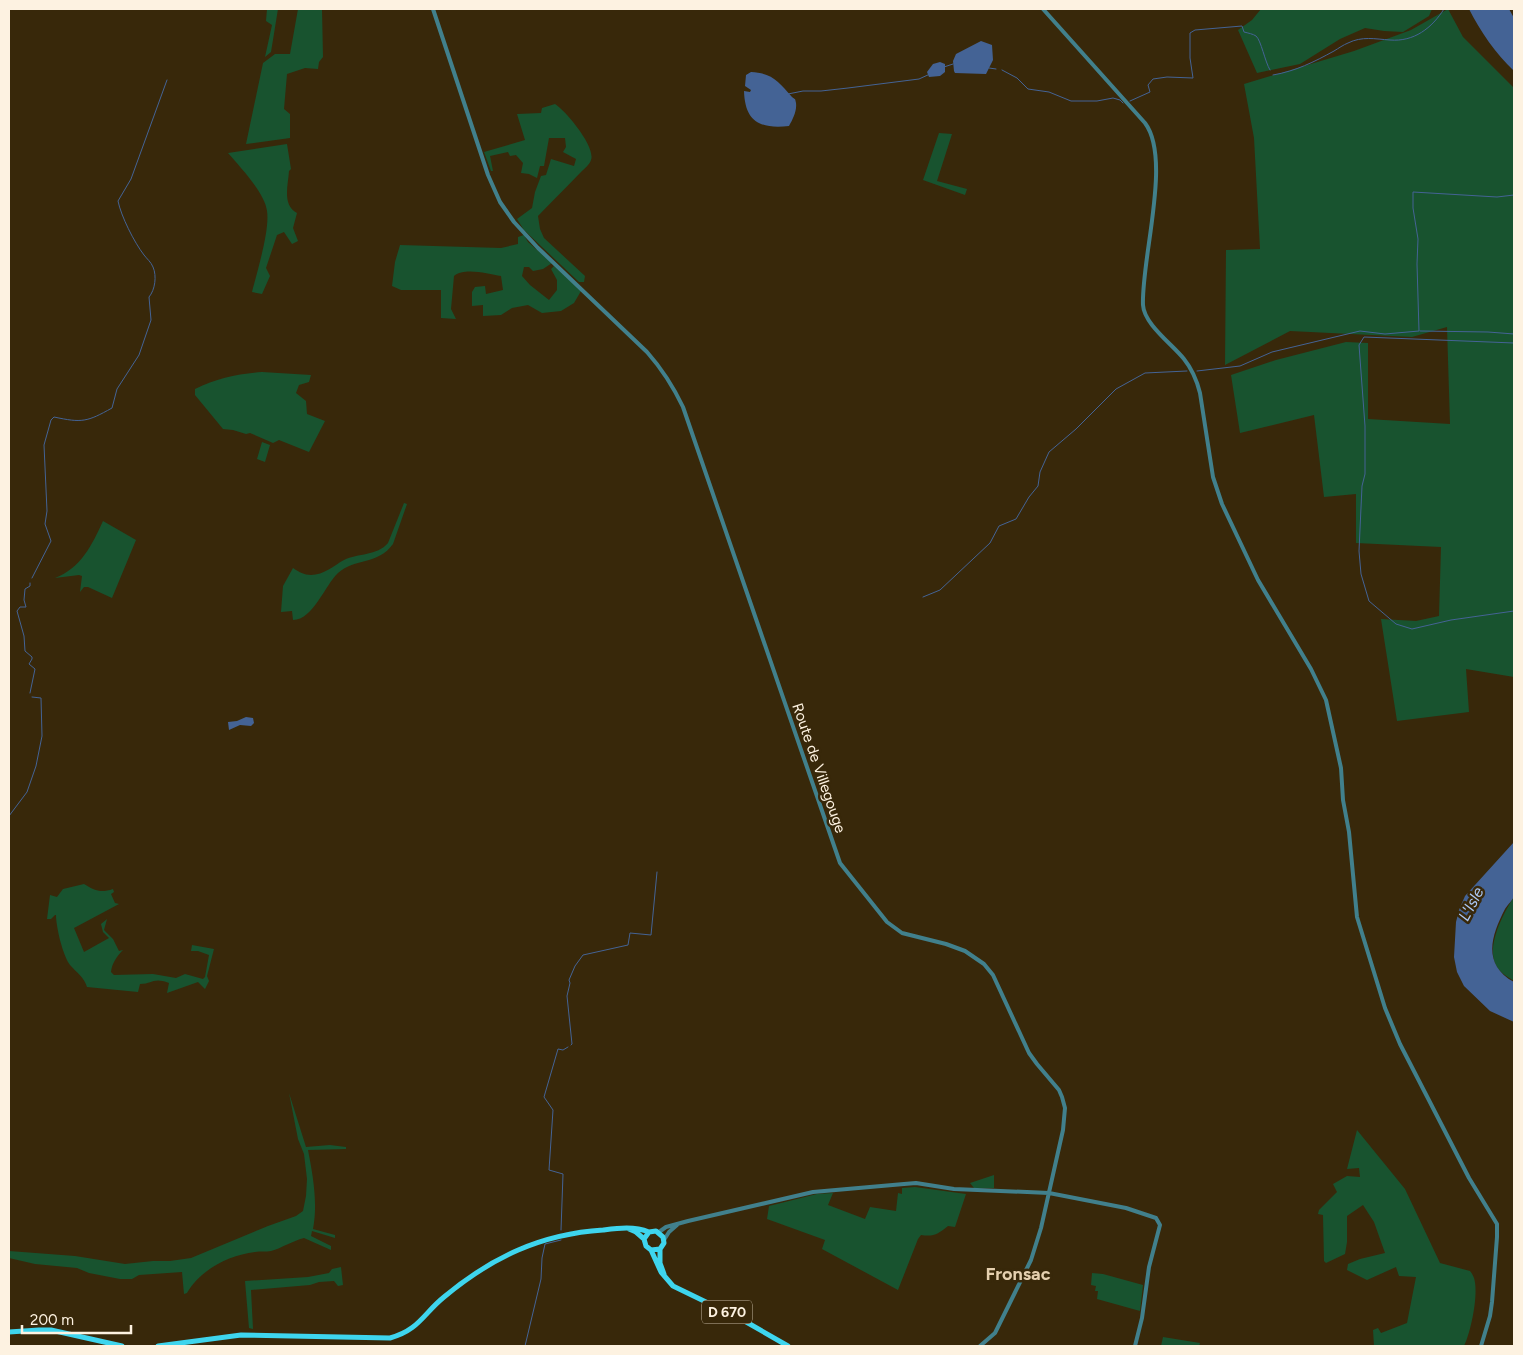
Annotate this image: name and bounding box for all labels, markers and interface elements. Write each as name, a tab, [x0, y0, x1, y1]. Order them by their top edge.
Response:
street label: Route de Villegouge	[788, 701, 850, 835]
water label: L'Isle	[1454, 884, 1488, 924]
district label: Fronsac	[985, 1263, 1051, 1285]
road number: D 670	[702, 1300, 752, 1324]
scale bar	[22, 1302, 131, 1334]
text: 200 m	[30, 1311, 74, 1329]

